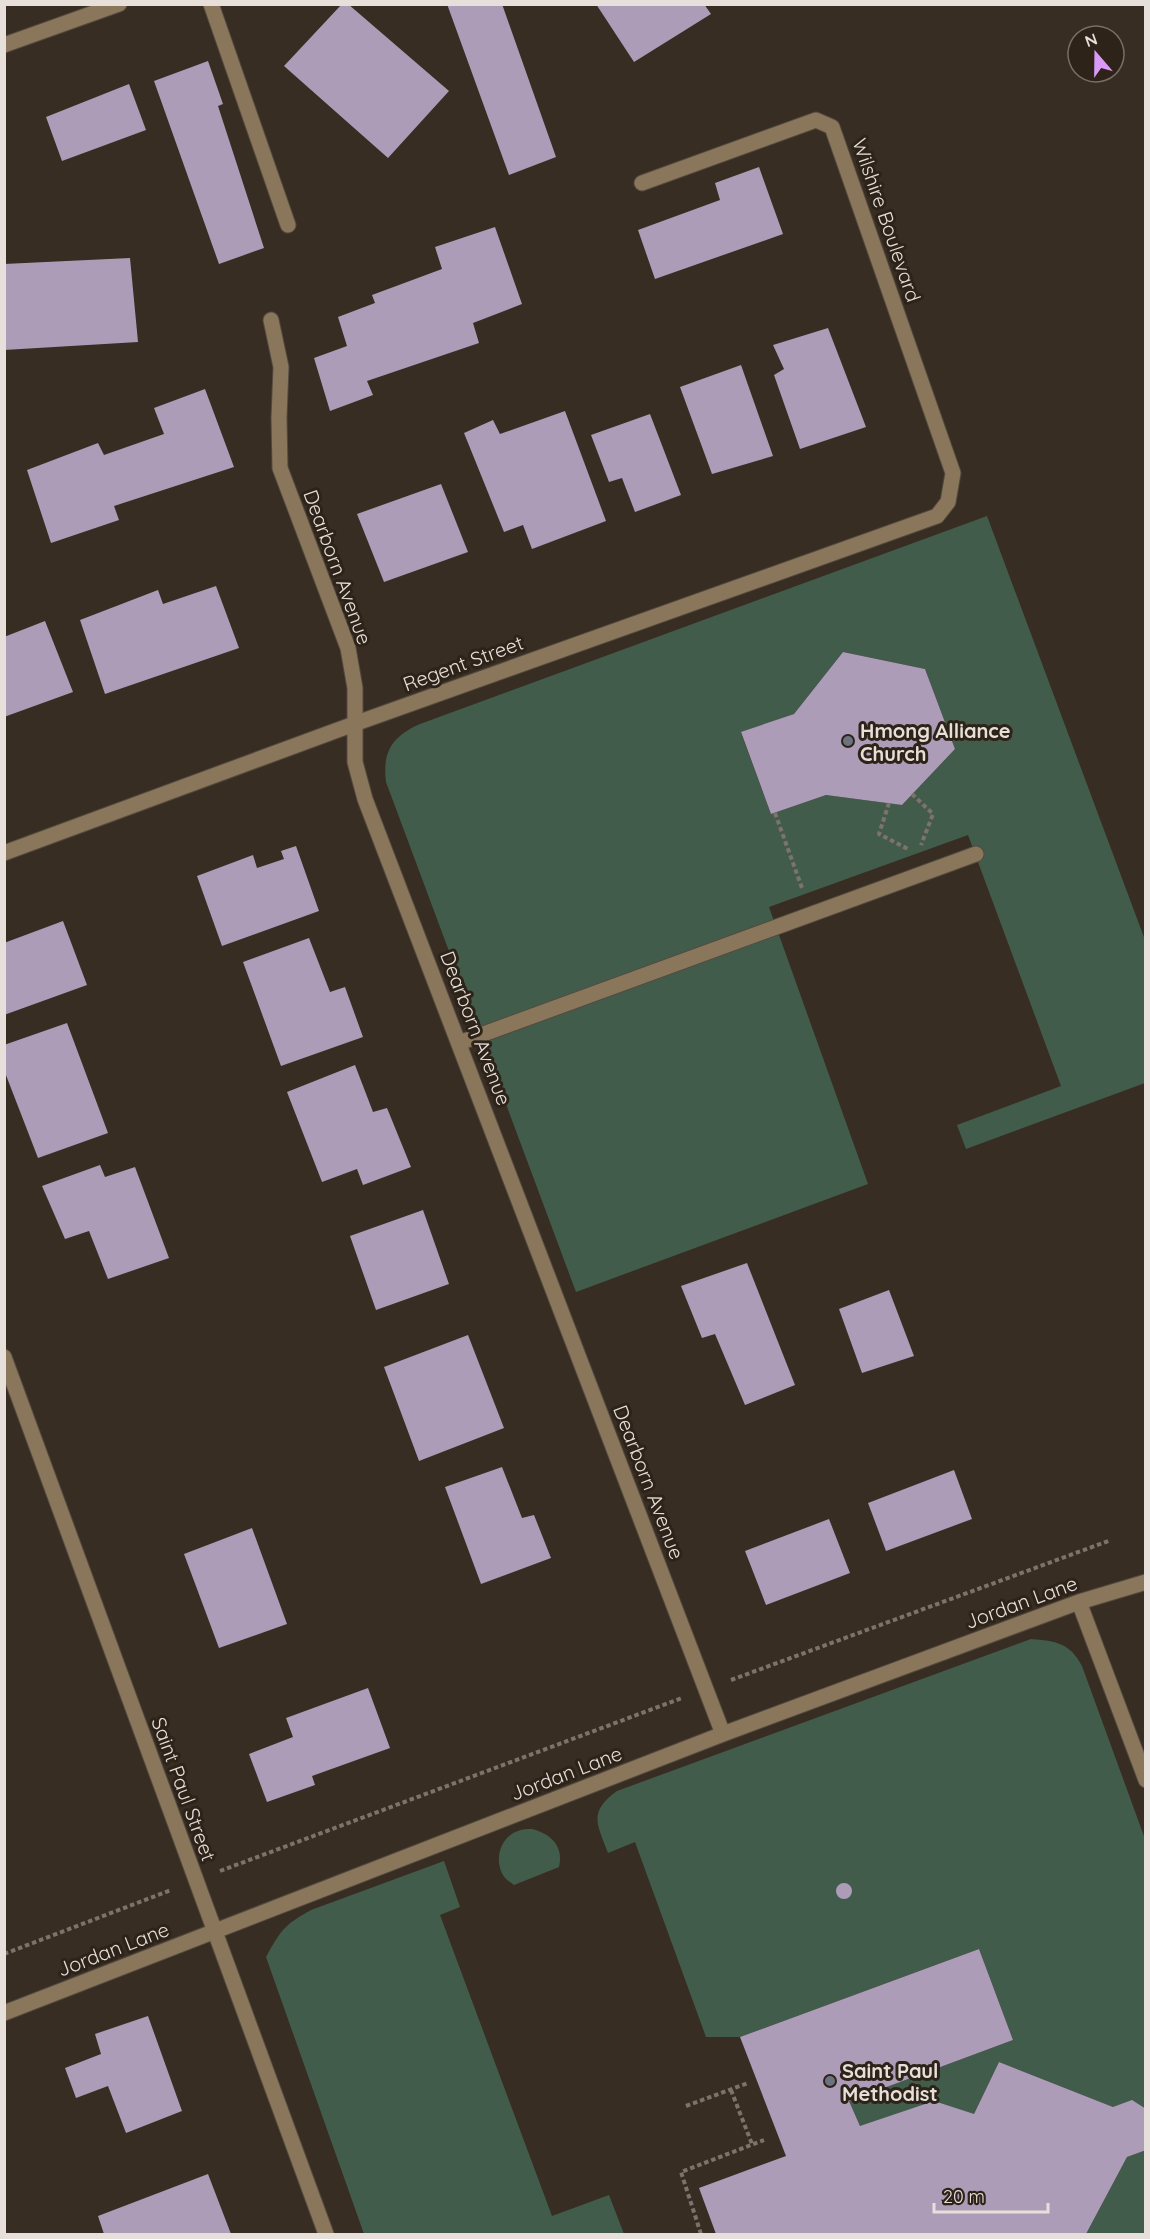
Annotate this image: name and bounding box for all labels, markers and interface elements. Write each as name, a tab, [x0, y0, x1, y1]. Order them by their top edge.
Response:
north arrow	[1066, 24, 1126, 84]
text: N	[1082, 28, 1100, 51]
street label: Wilshire Boulevard	[847, 135, 927, 305]
street label: Dearborn Avenue	[298, 486, 378, 648]
street label: Regent Street	[399, 630, 527, 696]
place label: Hmong Alliance Church	[860, 718, 1011, 766]
marker: Hmong Alliance Church	[841, 734, 855, 748]
street label: Dearborn Avenue	[435, 947, 517, 1109]
street label: Dearborn Avenue	[608, 1401, 690, 1563]
street label: Jordan Lane	[961, 1570, 1081, 1634]
street label: Saint Paul Street	[146, 1714, 222, 1865]
street label: Jordan Lane	[507, 1740, 625, 1806]
street label: Jordan Lane	[54, 1916, 172, 1982]
place label: Saint Paul Methodist	[842, 2058, 938, 2106]
marker: Saint Paul Methodist	[823, 2074, 837, 2088]
scale bar	[934, 2176, 1048, 2214]
text: 20 m	[943, 2185, 985, 2208]

